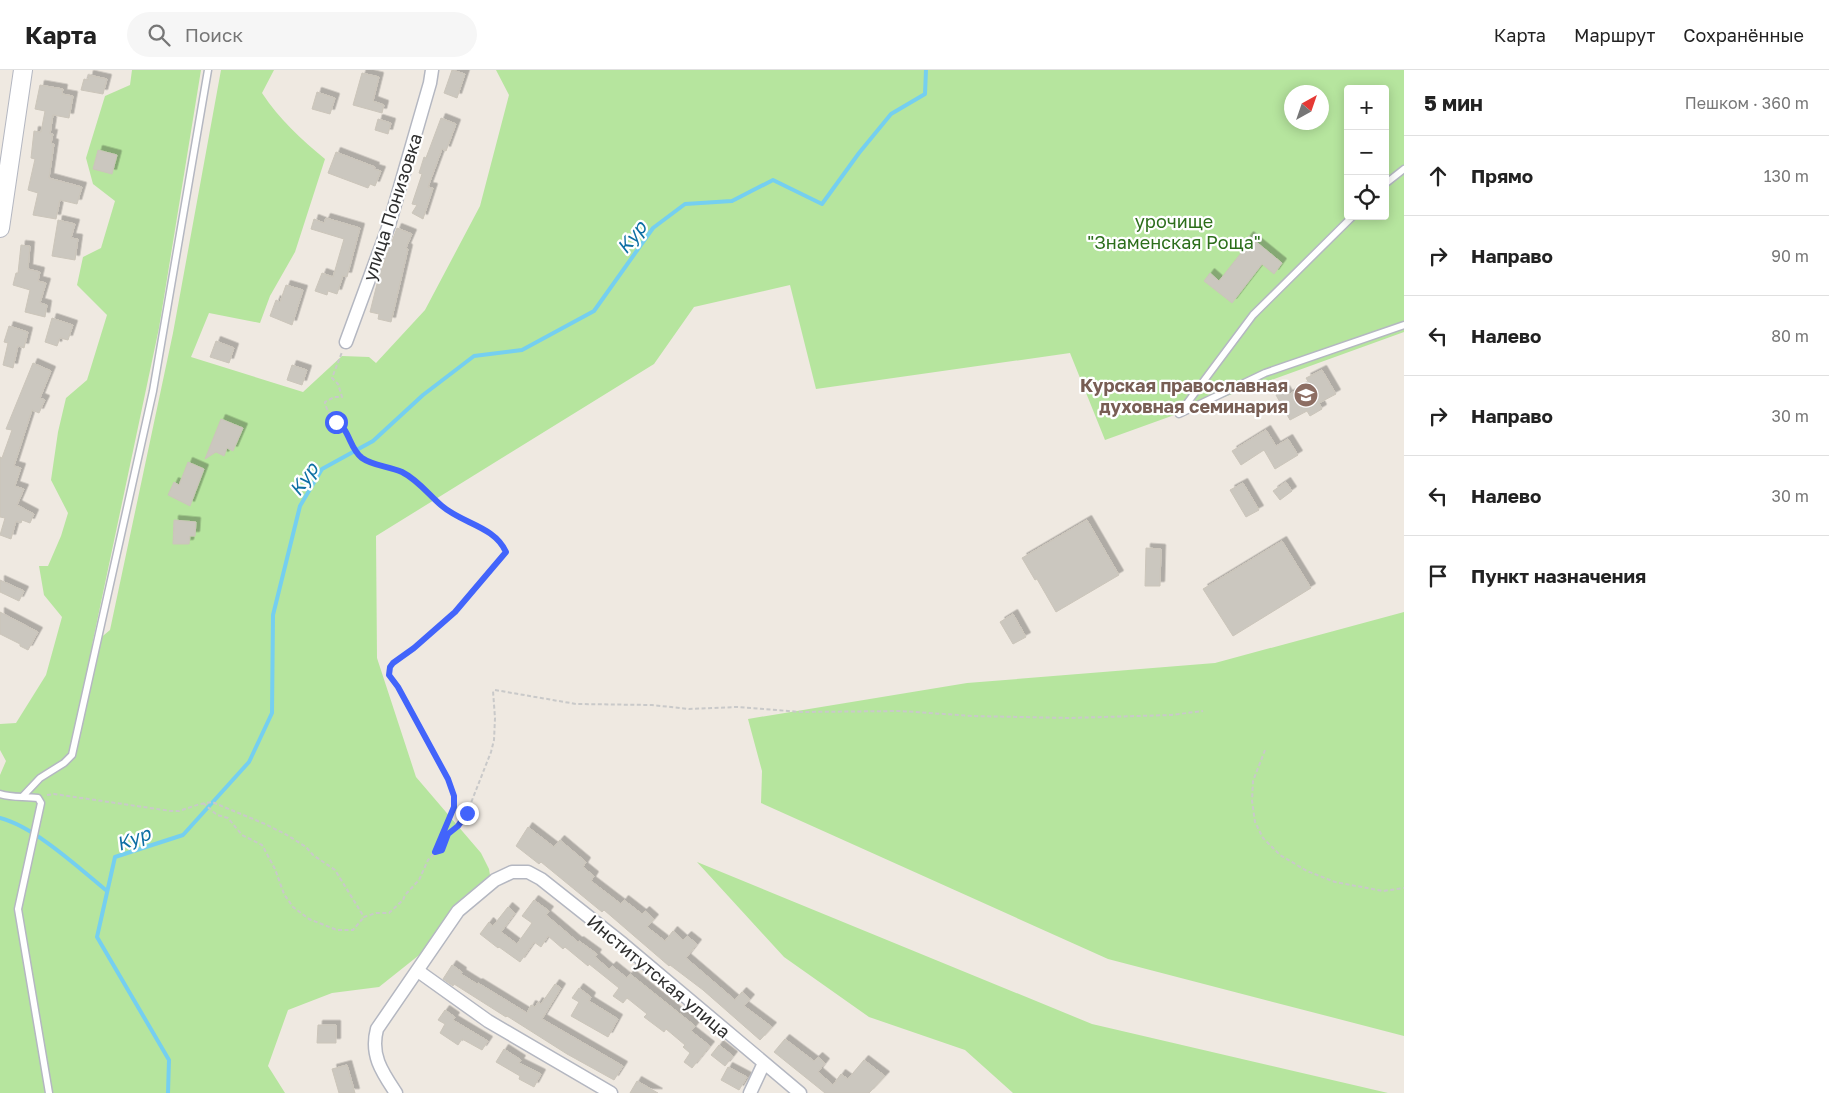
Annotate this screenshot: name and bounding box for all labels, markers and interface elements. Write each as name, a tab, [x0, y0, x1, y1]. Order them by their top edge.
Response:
search box	[127, 12, 477, 57]
text: Карта	[25, 20, 97, 49]
icon: search	[145, 21, 173, 49]
text: Поиск	[185, 23, 243, 46]
text: Карта	[1494, 24, 1546, 46]
text: Маршрут	[1574, 24, 1655, 46]
text: Сохранённые	[1683, 24, 1804, 46]
north arrow	[1284, 85, 1329, 130]
map controls	[1344, 85, 1389, 220]
button: +	[1344, 85, 1389, 130]
text: 5 мин	[1424, 90, 1483, 116]
text: Пешком · 360 m	[1685, 93, 1809, 113]
street label: улица Понизовка	[358, 130, 426, 284]
button: −	[1344, 130, 1389, 175]
icon: ahead	[1424, 162, 1452, 190]
text: Прямо	[1471, 164, 1533, 187]
text: 130 m	[1764, 166, 1809, 186]
button: locate	[1344, 175, 1389, 220]
park label: урочище "Знаменская Роща"	[1087, 210, 1261, 253]
water label: Кур	[611, 215, 652, 258]
icon: right	[1424, 242, 1452, 270]
text: Направо	[1471, 244, 1553, 267]
text: 90 m	[1771, 246, 1809, 266]
icon: left	[1424, 322, 1452, 350]
text: Налево	[1471, 324, 1541, 347]
text: 80 m	[1771, 326, 1809, 346]
place label: Курская православная духовная семинария	[1080, 374, 1288, 417]
school or university icon: Курская православная духовная семинария	[1293, 382, 1319, 408]
icon: right	[1424, 402, 1452, 430]
text: Направо	[1471, 404, 1553, 427]
text: 30 m	[1772, 406, 1809, 426]
route start	[325, 411, 348, 434]
water label: Кур	[284, 457, 323, 500]
icon: left	[1424, 482, 1452, 510]
text: Налево	[1471, 484, 1541, 507]
text: 30 m	[1772, 486, 1809, 506]
icon: arrive	[1424, 562, 1452, 590]
text: Пункт назначения	[1471, 564, 1646, 587]
route end	[456, 802, 479, 825]
water label: Кур	[113, 821, 155, 855]
street label: Институтская улица	[583, 910, 735, 1042]

